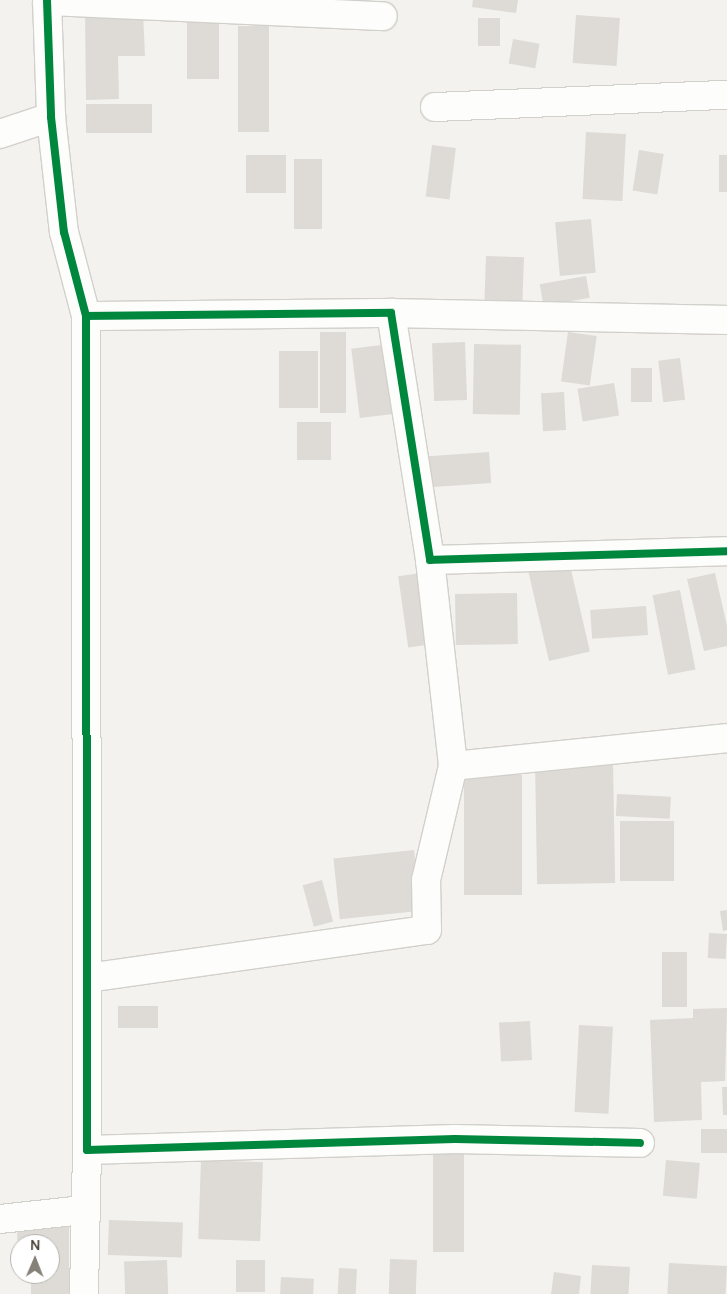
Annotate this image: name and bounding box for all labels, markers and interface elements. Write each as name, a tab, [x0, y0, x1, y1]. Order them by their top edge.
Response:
north arrow	[10, 1234, 60, 1284]
text: N	[30, 1235, 40, 1254]

